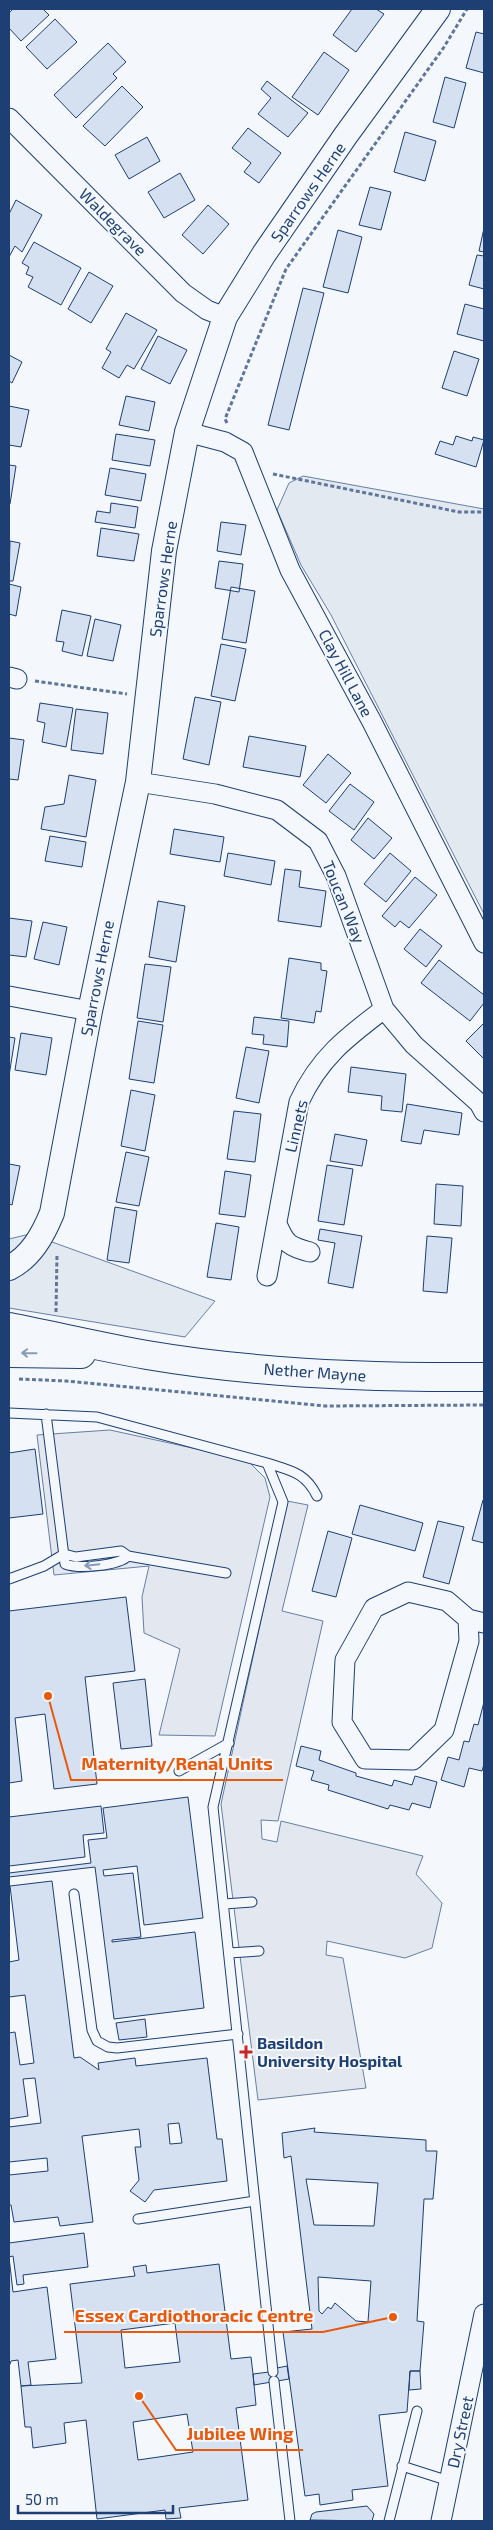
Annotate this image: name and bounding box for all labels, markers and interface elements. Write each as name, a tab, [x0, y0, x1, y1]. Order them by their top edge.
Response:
street label: Sparrows Herne	[266, 138, 349, 245]
street label: Waldegrave	[76, 184, 151, 259]
street label: Sparrows Herne	[145, 520, 180, 638]
street label: Clay Hill Lane	[315, 626, 377, 720]
street label: Toucan Way	[319, 858, 370, 946]
street label: Sparrows Herne	[76, 919, 117, 1037]
street label: Linnets	[280, 1098, 311, 1154]
one-way arrow	[21, 1349, 37, 1358]
street label: Nether Mayne	[263, 1358, 367, 1385]
one-way arrow	[85, 1560, 101, 1570]
callout: Maternity/Renal Units	[71, 1747, 283, 1780]
text: Maternity/Renal Units	[81, 1752, 273, 1774]
place label: Basildon University Hospital	[257, 2033, 403, 2071]
marker: Basildon University Hospital	[239, 2045, 253, 2059]
callout: Essex Cardiothoracic Centre	[64, 2299, 323, 2332]
text: Essex Cardiothoracic Centre	[75, 2304, 313, 2326]
street label: Dry Street	[443, 2394, 476, 2470]
callout: Jubilee Wing	[176, 2417, 303, 2450]
text: Jubilee Wing	[187, 2422, 294, 2444]
scale bar	[18, 2482, 172, 2514]
text: 50 m	[25, 2490, 59, 2508]

